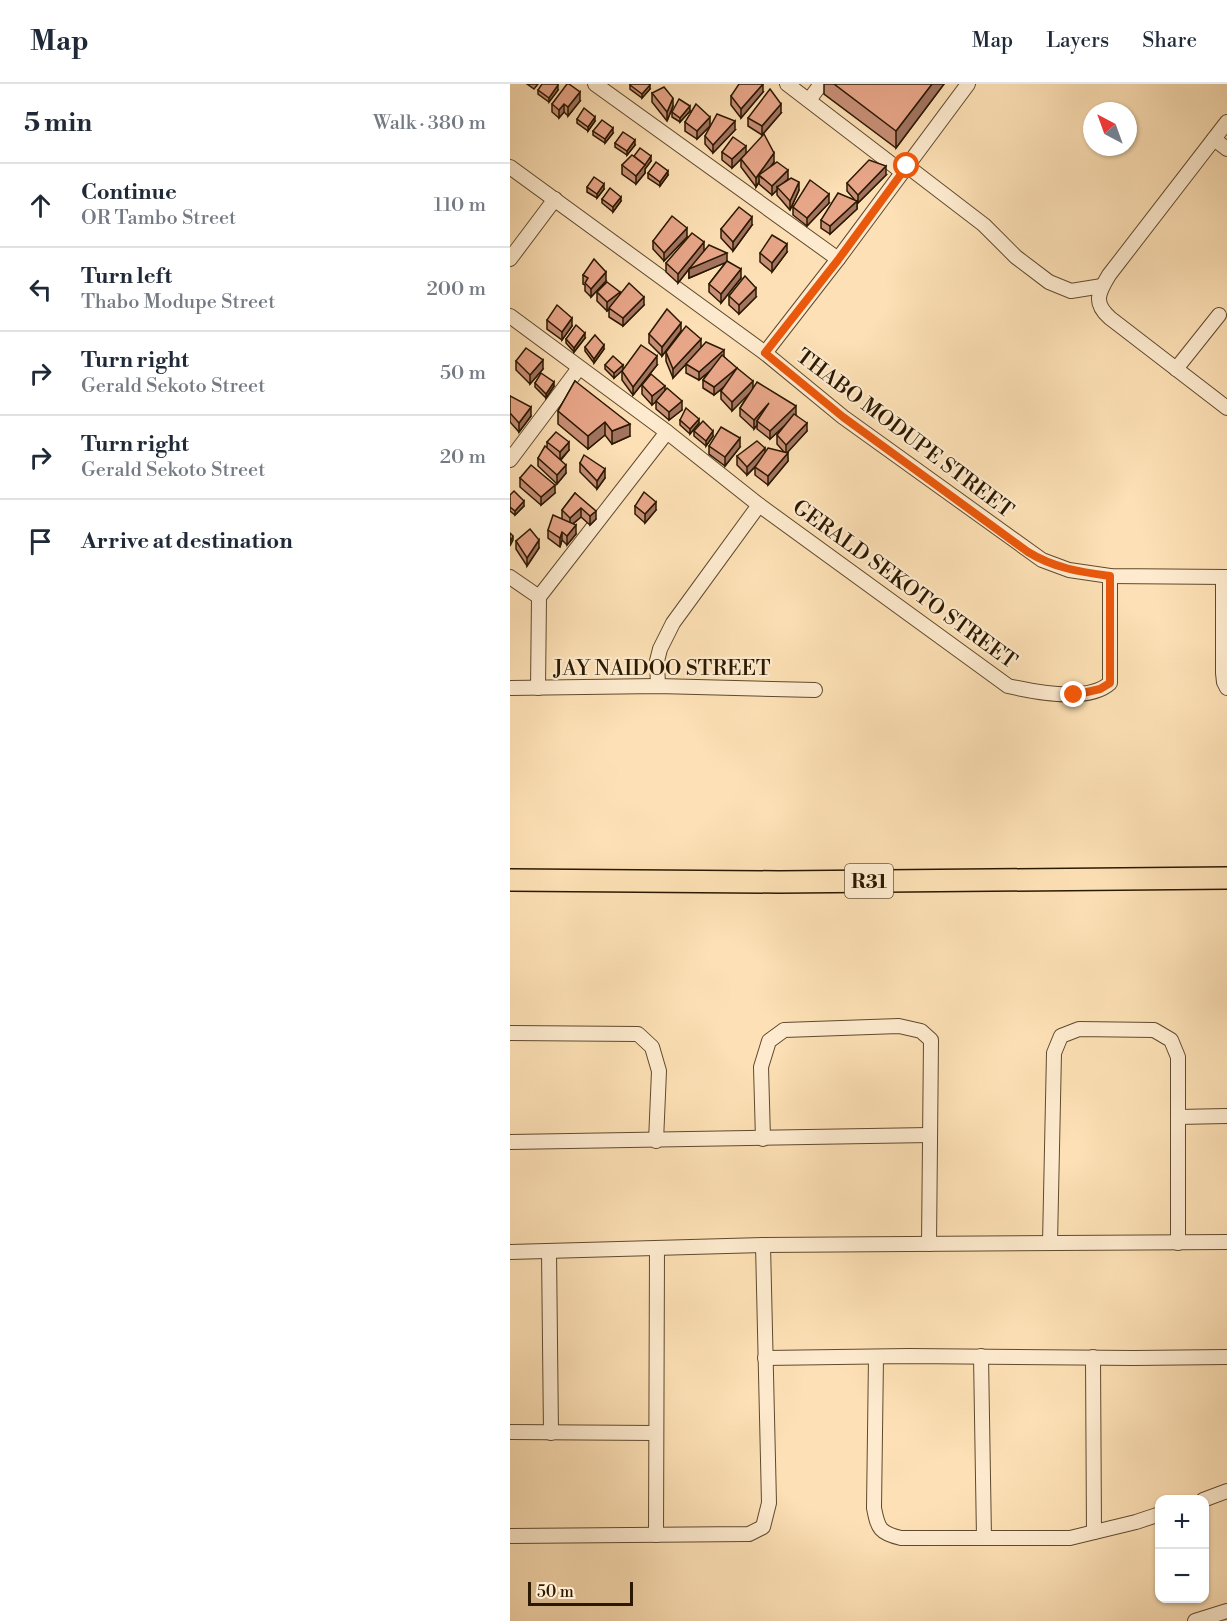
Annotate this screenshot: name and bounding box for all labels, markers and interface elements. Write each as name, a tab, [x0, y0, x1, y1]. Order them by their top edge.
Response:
text: Map	[30, 24, 89, 59]
text: Map	[972, 28, 1013, 54]
text: Layers	[1046, 28, 1109, 54]
text: Share	[1142, 28, 1197, 54]
north arrow	[1083, 102, 1137, 156]
text: 5 min	[24, 107, 92, 139]
text: Walk · 380 m	[373, 111, 486, 136]
route start	[893, 152, 919, 178]
text: Continue	[81, 179, 177, 206]
icon: ahead	[24, 189, 57, 222]
text: 110 m	[434, 193, 486, 218]
text: OR Tambo Street	[81, 206, 236, 231]
text: Turn left	[81, 263, 172, 290]
icon: left	[24, 273, 57, 306]
text: 200 m	[426, 277, 486, 302]
text: Thabo Modupe Street	[81, 290, 275, 315]
street label: THABO MODUPE STREET	[791, 344, 1018, 524]
text: Turn right	[81, 347, 189, 374]
icon: right	[24, 357, 57, 390]
text: 50 m	[440, 361, 486, 386]
text: Gerald Sekoto Street	[81, 374, 265, 399]
text: Turn right	[81, 431, 189, 458]
icon: right	[24, 441, 57, 474]
text: 20 m	[440, 445, 486, 470]
text: Gerald Sekoto Street	[81, 458, 265, 483]
street label: GERALD SEKOTO STREET	[787, 495, 1022, 675]
icon: arrive	[24, 525, 57, 558]
text: Arrive at destination	[81, 528, 293, 555]
street label: JAY NAIDOO STREET	[552, 656, 771, 682]
route end	[1060, 681, 1086, 707]
road number: R31	[845, 864, 893, 898]
map controls	[1155, 1495, 1209, 1603]
button: +	[1155, 1495, 1209, 1549]
button: −	[1155, 1549, 1209, 1603]
scale bar	[528, 1579, 633, 1606]
text: 50 m	[537, 1582, 574, 1602]

